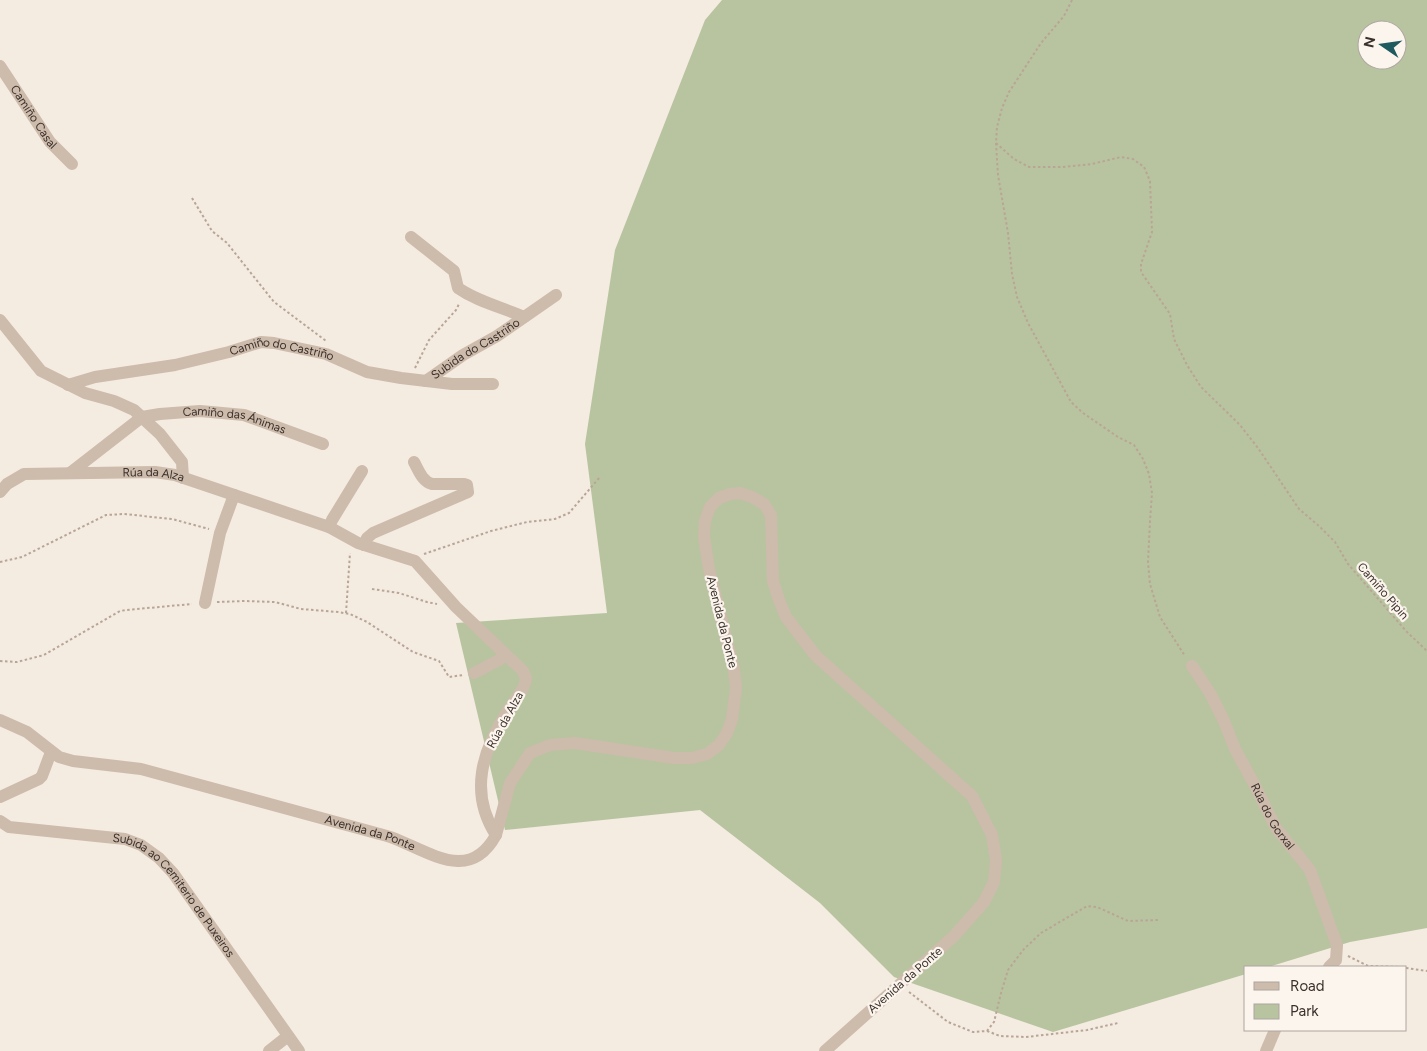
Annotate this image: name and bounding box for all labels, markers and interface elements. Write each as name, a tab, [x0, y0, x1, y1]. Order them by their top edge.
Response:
north arrow	[1357, 20, 1407, 70]
text: N	[1360, 35, 1379, 49]
street label: Camiño Casal	[7, 82, 60, 152]
street label: Subida do Castriño	[428, 315, 522, 382]
street label: Camiño do Castriño	[228, 335, 336, 364]
street label: Camiño das Ánimas	[182, 404, 288, 437]
street label: Rúa da Alza	[122, 465, 186, 485]
street label: Camiño Pipin	[1355, 560, 1412, 622]
street label: Avenida da Ponte	[704, 575, 740, 670]
street label: Rúa da Alza	[484, 689, 526, 751]
street label: Rúa do Gorxal	[1248, 781, 1298, 852]
street label: Avenida da Ponte	[323, 812, 418, 854]
street label: Subida ao Cemiterio de Puxeiros	[112, 831, 238, 960]
street label: Avenida da Ponte	[865, 944, 945, 1016]
legend	[1244, 966, 1407, 1031]
text: Road	[1290, 977, 1325, 995]
text: Park	[1290, 1002, 1319, 1020]

